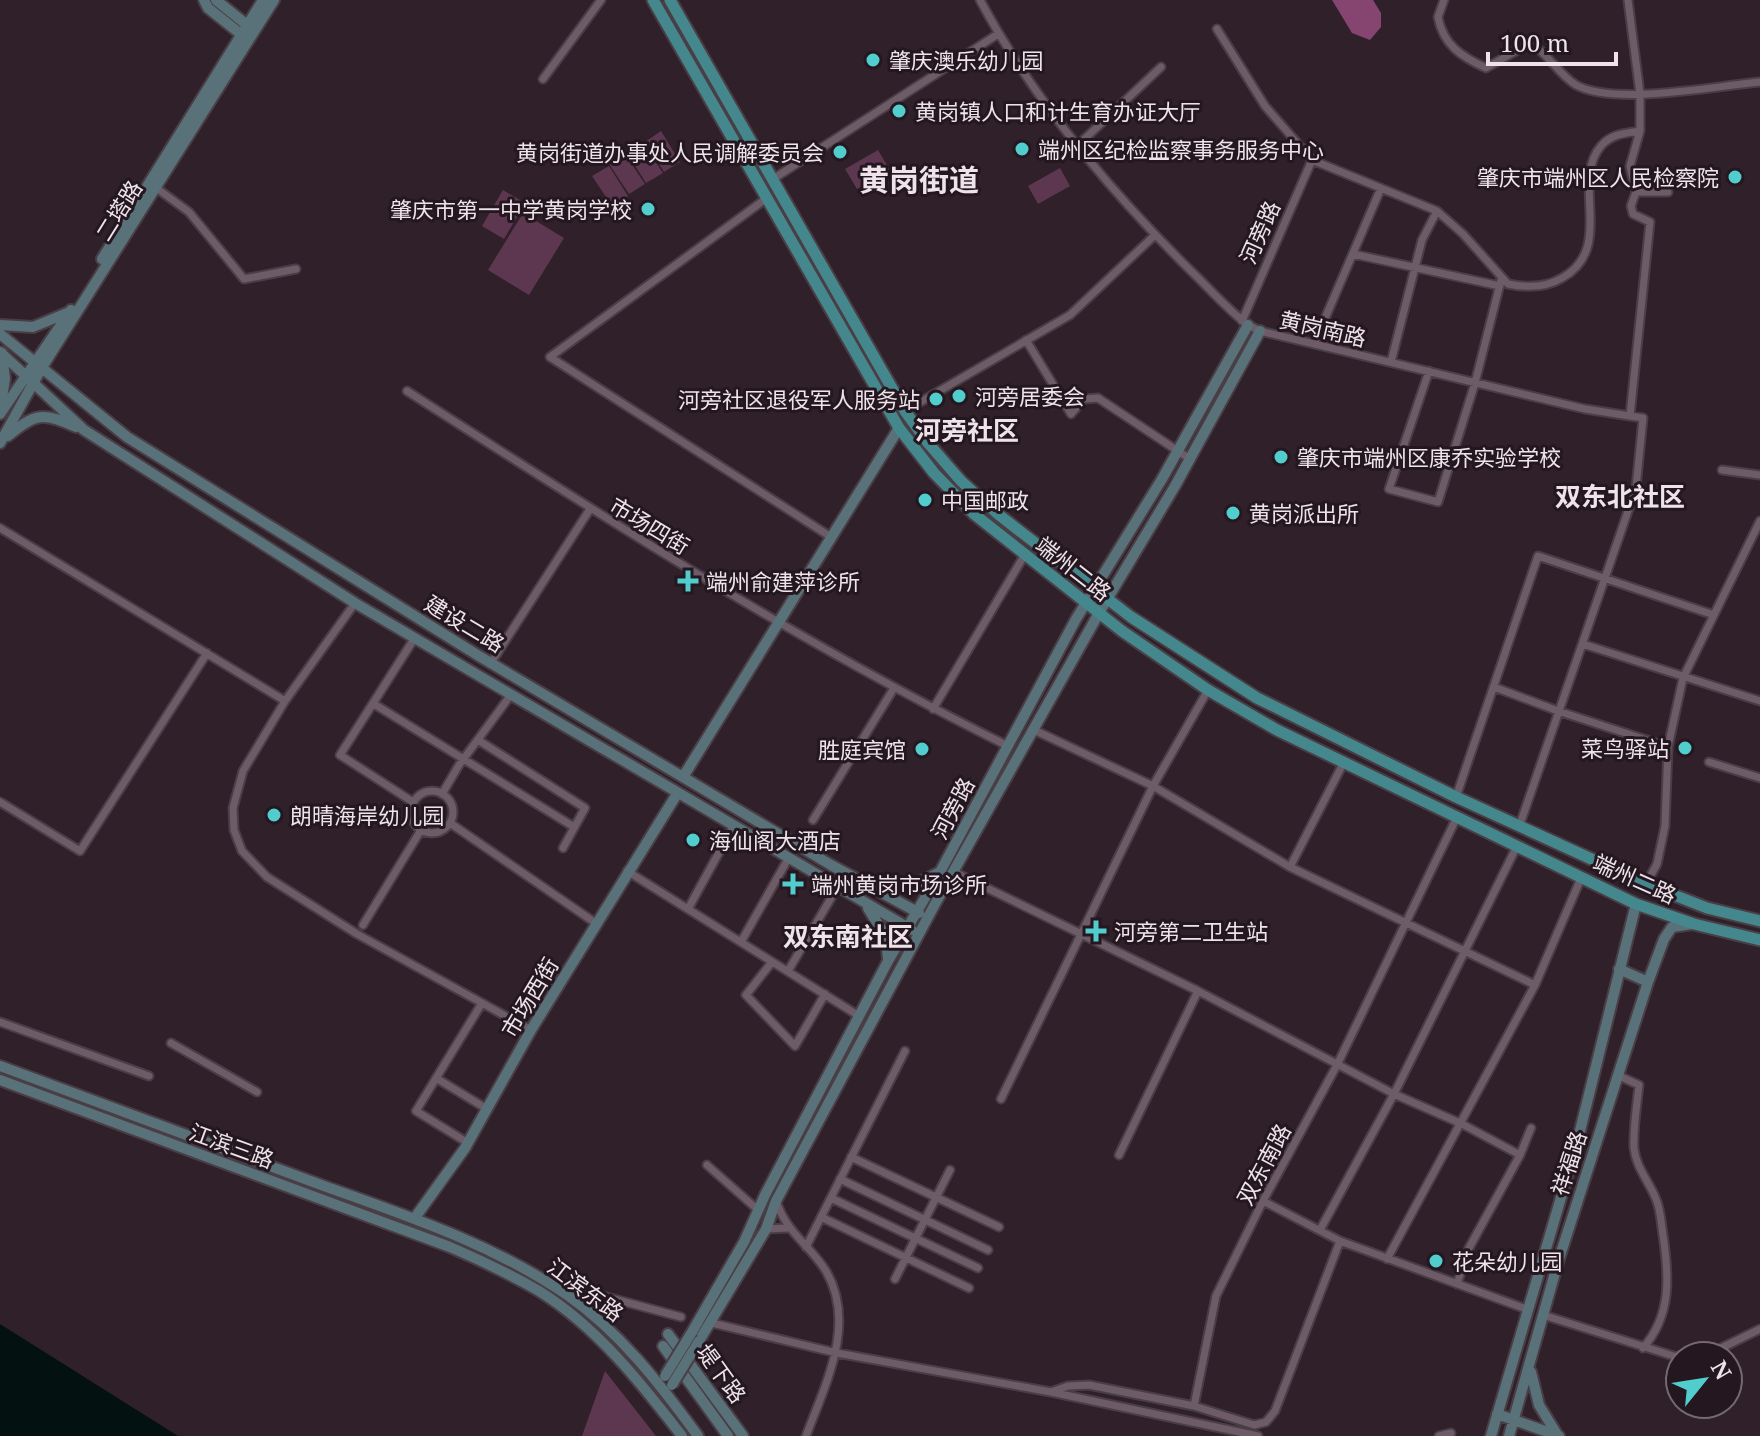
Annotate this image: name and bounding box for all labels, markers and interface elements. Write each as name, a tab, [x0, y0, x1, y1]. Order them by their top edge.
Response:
scale bar	[1488, 16, 1616, 66]
text: 100 m	[1500, 26, 1569, 59]
place label: 肇庆澳乐幼儿园	[889, 45, 1043, 75]
marker: 肇庆澳乐幼儿园	[864, 51, 882, 69]
place label: 黄岗镇人口和计生育办证大厅	[915, 96, 1201, 126]
marker: 黄岗镇人口和计生育办证大厅	[890, 102, 908, 120]
place label: 端州区纪检监察事务服务中心	[1038, 134, 1324, 164]
place label: 黄岗街道办事处人民调解委员会	[516, 137, 824, 167]
marker: 端州区纪检监察事务服务中心	[1013, 140, 1031, 158]
marker: 黄岗街道办事处人民调解委员会	[831, 143, 849, 161]
district label: 黄岗街道	[859, 159, 979, 200]
place label: 肇庆市端州区人民检察院	[1477, 162, 1719, 192]
marker: 肇庆市端州区人民检察院	[1726, 168, 1744, 186]
street label: 二塔路	[88, 174, 148, 246]
place label: 肇庆市第一中学黄岗学校	[390, 194, 632, 224]
street label: 河旁路	[1232, 196, 1286, 268]
marker: 肇庆市第一中学黄岗学校	[639, 200, 657, 218]
street label: 黄岗南路	[1277, 303, 1369, 353]
place label: 河旁居委会	[975, 381, 1085, 411]
place label: 河旁社区退役军人服务站	[678, 384, 920, 414]
marker: 河旁居委会	[950, 387, 968, 405]
marker: 河旁社区退役军人服务站	[927, 390, 945, 408]
district label: 河旁社区	[915, 412, 1019, 448]
place label: 肇庆市端州区康乔实验学校	[1297, 442, 1561, 472]
marker: 肇庆市端州区康乔实验学校	[1272, 448, 1290, 466]
district label: 双东北社区	[1555, 478, 1685, 514]
place label: 中国邮政	[941, 485, 1029, 515]
street label: 市场四街	[605, 489, 695, 561]
marker: 中国邮政	[916, 491, 934, 509]
place label: 黄岗派出所	[1249, 498, 1359, 528]
marker: 黄岗派出所	[1224, 504, 1242, 522]
street label: 端州二路	[1030, 529, 1118, 607]
place label: 端州俞建萍诊所	[706, 566, 860, 596]
marker: 端州俞建萍诊所	[677, 570, 699, 592]
street label: 建设二路	[420, 587, 510, 659]
place label: 菜鸟驿站	[1581, 733, 1669, 763]
place label: 胜庭宾馆	[818, 734, 906, 764]
marker: 菜鸟驿站	[1676, 739, 1694, 757]
marker: 胜庭宾馆	[913, 740, 931, 758]
street label: 河旁路	[923, 772, 981, 844]
place label: 朗晴海岸幼儿园	[290, 800, 444, 830]
marker: 朗晴海岸幼儿园	[265, 806, 283, 824]
place label: 海仙阁大酒店	[709, 825, 841, 855]
marker: 海仙阁大酒店	[684, 831, 702, 849]
street label: 端州二路	[1589, 846, 1681, 910]
place label: 端州黄岗市场诊所	[811, 869, 987, 899]
marker: 端州黄岗市场诊所	[782, 873, 804, 895]
place label: 河旁第二卫生站	[1114, 916, 1268, 946]
district label: 双东南社区	[783, 918, 913, 954]
marker: 河旁第二卫生站	[1085, 920, 1107, 942]
street label: 市场西街	[493, 952, 565, 1042]
street label: 江滨三路	[186, 1116, 278, 1174]
street label: 双东南路	[1229, 1118, 1297, 1210]
street label: 祥福路	[1544, 1127, 1592, 1199]
place label: 花朵幼儿园	[1452, 1246, 1562, 1276]
street label: 江滨东路	[542, 1251, 630, 1327]
marker: 花朵幼儿园	[1427, 1252, 1445, 1270]
street label: 堤下路	[690, 1337, 754, 1409]
north arrow	[1664, 1340, 1744, 1420]
text: N	[1705, 1354, 1740, 1385]

